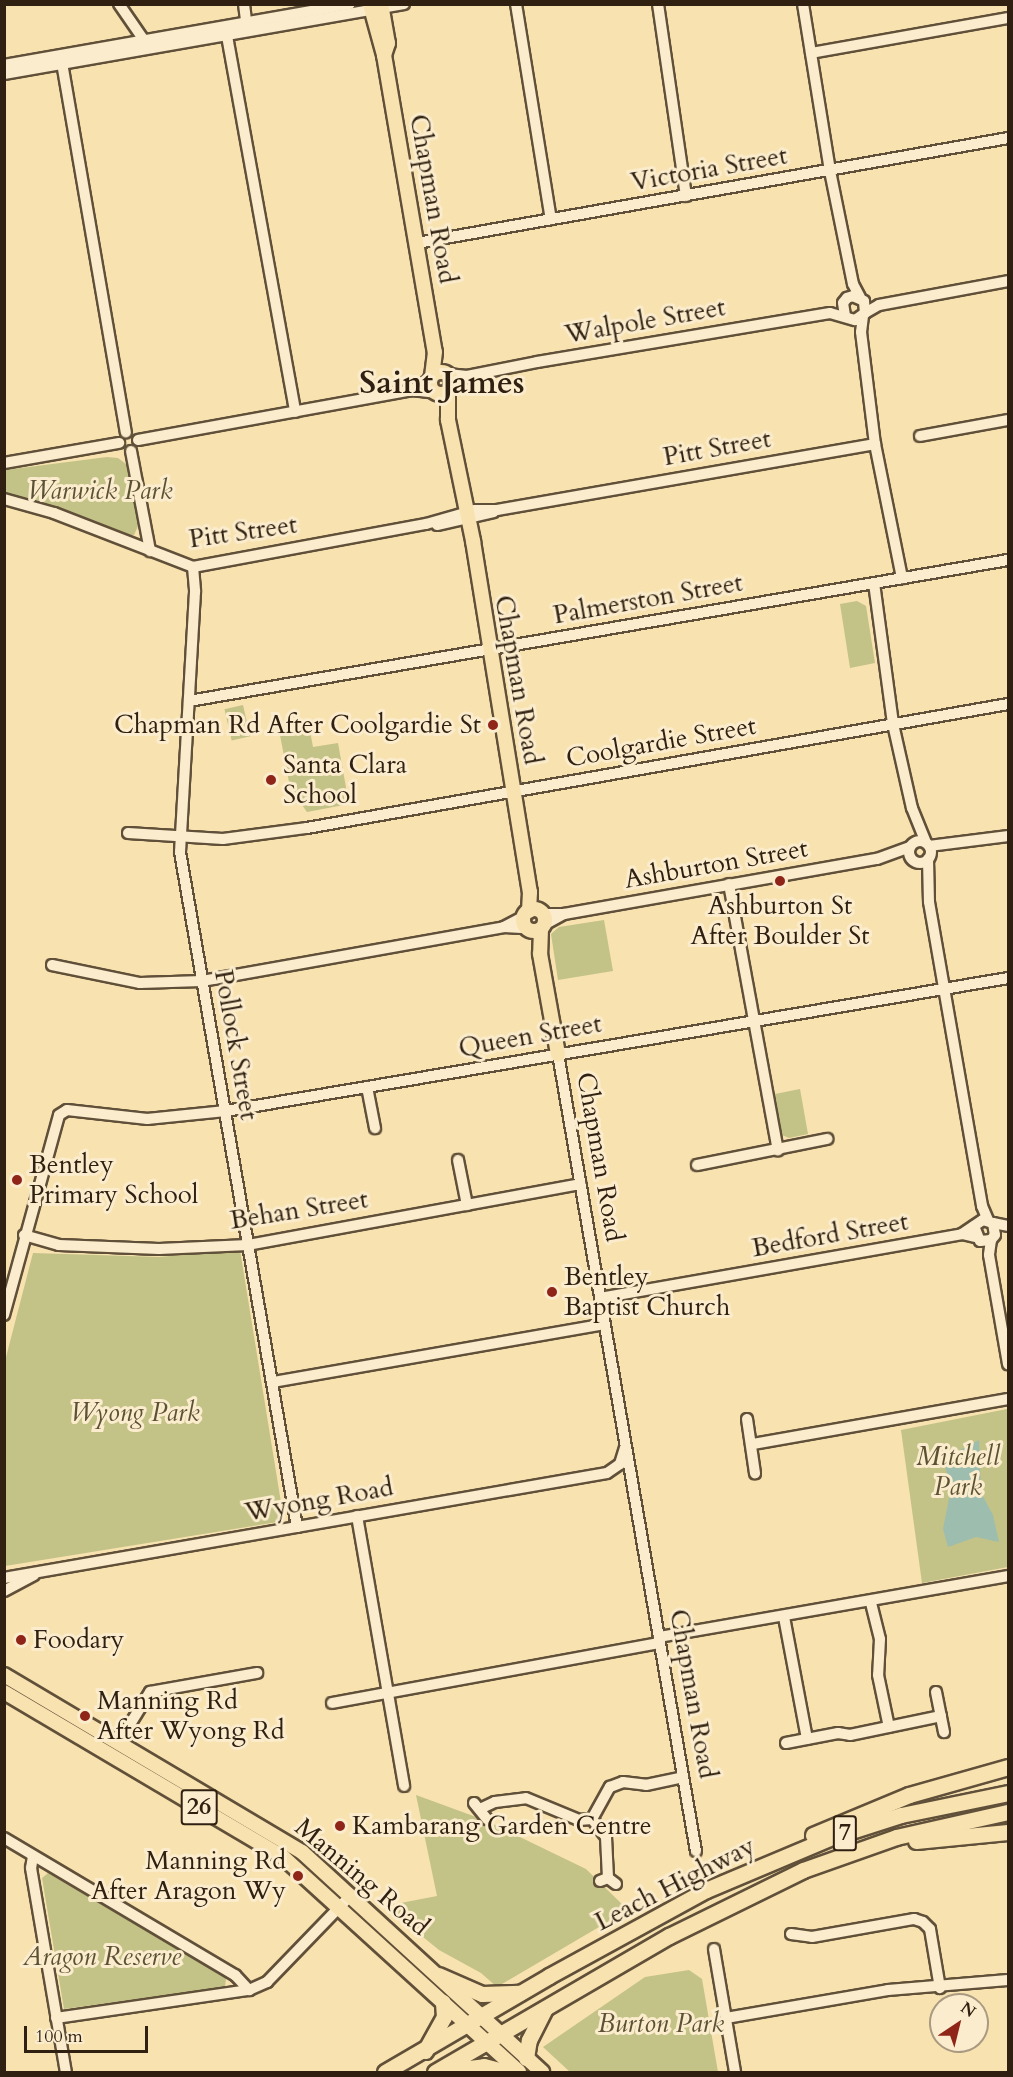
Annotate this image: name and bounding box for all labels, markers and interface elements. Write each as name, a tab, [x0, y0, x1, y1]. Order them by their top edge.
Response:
street label: Chapman Road	[403, 112, 463, 286]
street label: Victoria Street	[628, 140, 790, 198]
street label: Walpole Street	[562, 292, 728, 350]
district label: Saint James	[359, 364, 525, 402]
street label: Pitt Street	[661, 423, 773, 473]
park label: Warwick Park	[27, 475, 173, 507]
street label: Pitt Street	[187, 509, 299, 555]
street label: Palmerston Street	[551, 567, 745, 631]
street label: Chapman Road	[488, 593, 548, 767]
place label: Chapman Rd After Coolgardie St	[114, 709, 481, 741]
street label: Coolgardie Street	[564, 710, 758, 774]
marker: Chapman Rd After Coolgardie St	[486, 718, 500, 732]
place label: Santa Clara School	[283, 749, 407, 810]
marker: Santa Clara School	[264, 773, 278, 787]
street label: Ashburton Street	[622, 833, 810, 895]
marker: Ashburton St After Boulder St	[773, 874, 787, 888]
place label: Ashburton St After Boulder St	[691, 890, 869, 952]
street label: Pollock Street	[207, 967, 265, 1123]
street label: Queen Street	[456, 1008, 604, 1064]
street label: Chapman Road	[570, 1070, 630, 1244]
place label: Bentley Primary School	[29, 1149, 198, 1210]
marker: Bentley Primary School	[10, 1173, 24, 1187]
street label: Behan Street	[228, 1184, 370, 1236]
street label: Bedford Street	[749, 1206, 911, 1264]
place label: Bentley Baptist Church	[564, 1261, 730, 1322]
marker: Bentley Baptist Church	[545, 1285, 559, 1299]
park label: Wyong Park	[70, 1397, 200, 1429]
park label: Mitchell Park	[916, 1441, 1000, 1502]
street label: Wyong Road	[242, 1472, 396, 1528]
street label: Chapman Road	[663, 1607, 723, 1781]
place label: Foodary	[33, 1624, 124, 1656]
marker: Foodary	[14, 1633, 28, 1647]
place label: Manning Rd After Wyong Rd	[97, 1685, 285, 1746]
marker: Manning Rd After Wyong Rd	[78, 1709, 92, 1723]
road number: 26	[180, 1786, 218, 1828]
place label: Kambarang Garden Centre	[352, 1810, 651, 1842]
street label: Manning Road	[288, 1812, 436, 1942]
road number: 7	[832, 1812, 858, 1854]
marker: Kambarang Garden Centre	[333, 1819, 347, 1833]
street label: Leach Highway	[590, 1830, 760, 1938]
place label: Manning Rd After Aragon Wy	[91, 1845, 286, 1906]
marker: Manning Rd After Aragon Wy	[291, 1869, 305, 1883]
park label: Aragon Reserve	[23, 1941, 181, 1973]
north arrow	[929, 1993, 989, 2053]
text: N	[956, 1997, 980, 2023]
park label: Burton Park	[598, 2008, 724, 2040]
scale bar	[27, 2014, 152, 2052]
text: 100 m	[35, 2024, 83, 2049]

